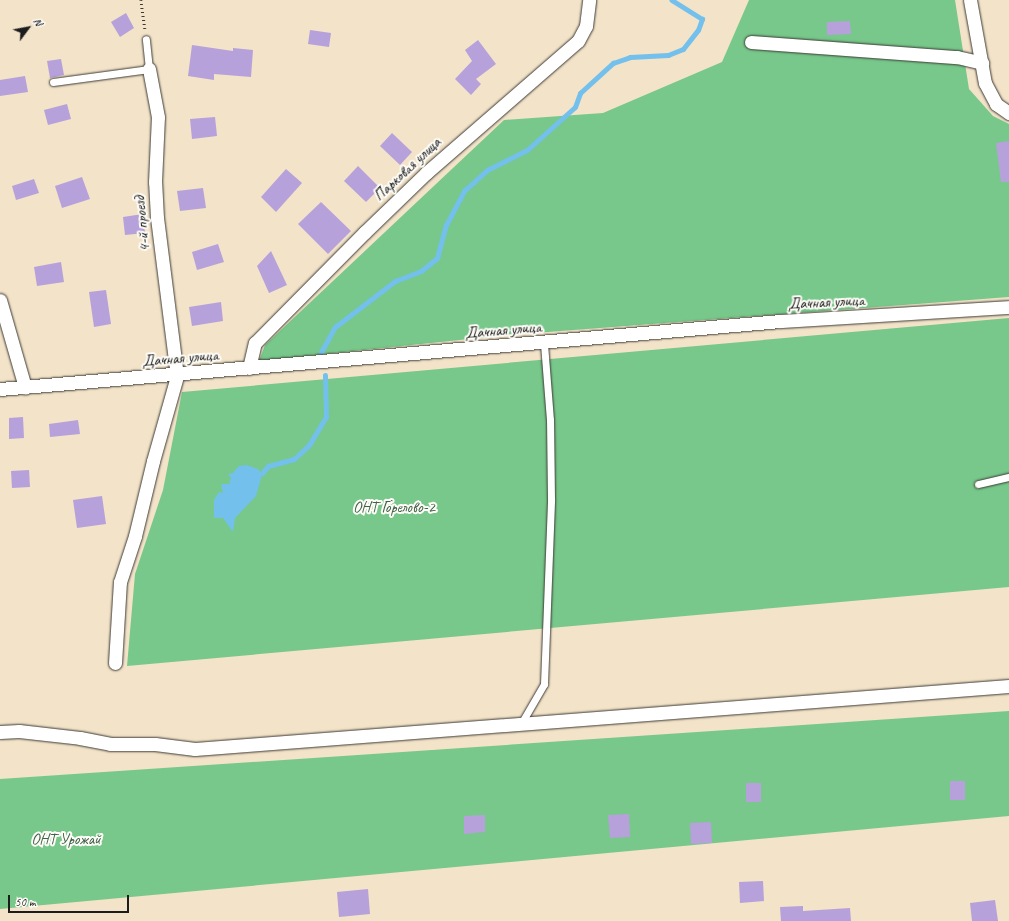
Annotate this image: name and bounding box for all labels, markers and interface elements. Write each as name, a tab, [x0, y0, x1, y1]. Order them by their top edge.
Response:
north arrow	[8, 8, 48, 48]
text: N	[30, 15, 46, 28]
street label: Парковая улица	[369, 133, 445, 205]
street label: 4-й проезд	[130, 195, 154, 253]
street label: Дачная улица	[787, 290, 865, 314]
street label: Дачная улица	[464, 317, 542, 343]
street label: Дачная улица	[141, 345, 219, 371]
park label: ОНТ Горелово-2	[353, 497, 435, 517]
park label: ОНТ Урожай	[32, 829, 100, 849]
scale bar	[10, 887, 131, 913]
text: 50 m	[15, 894, 35, 910]

